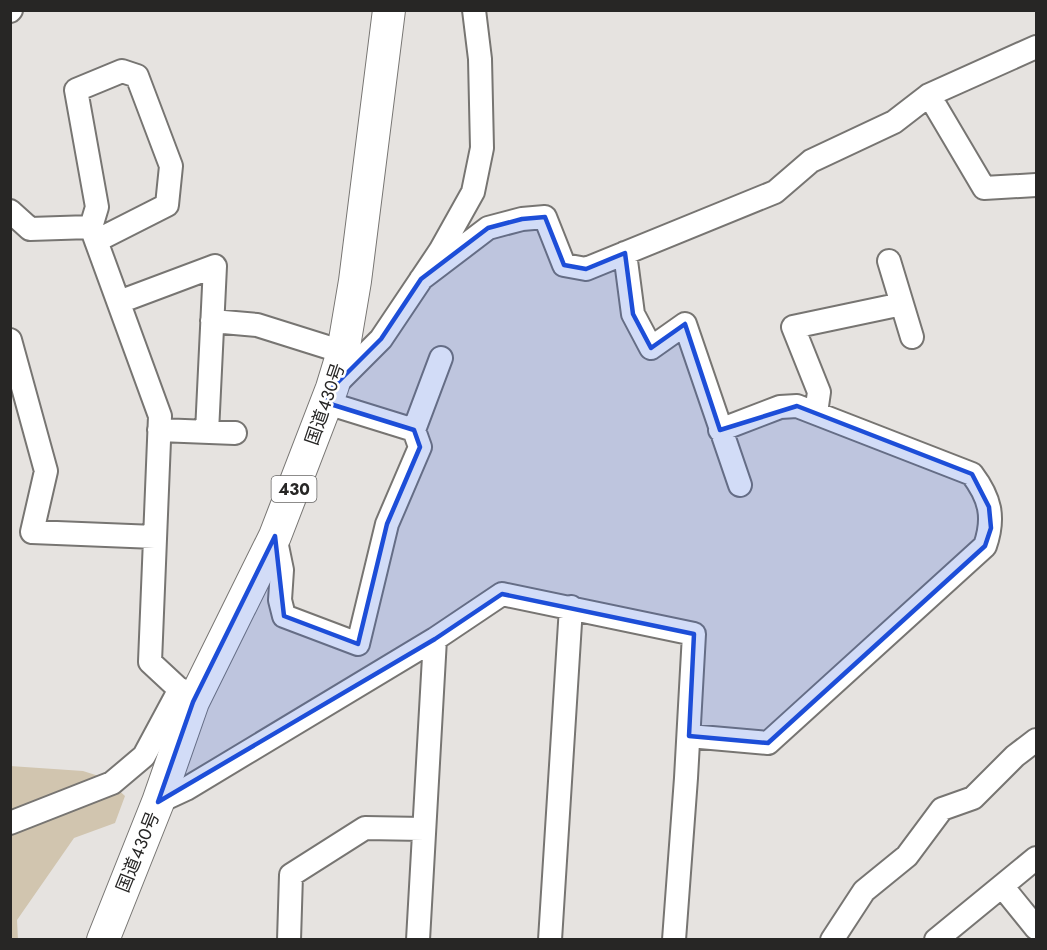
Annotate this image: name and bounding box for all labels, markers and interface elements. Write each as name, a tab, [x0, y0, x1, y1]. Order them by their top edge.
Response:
street label: 国道430号	[299, 360, 351, 448]
road number: 430	[272, 476, 316, 502]
street label: 国道430号	[110, 808, 166, 896]

